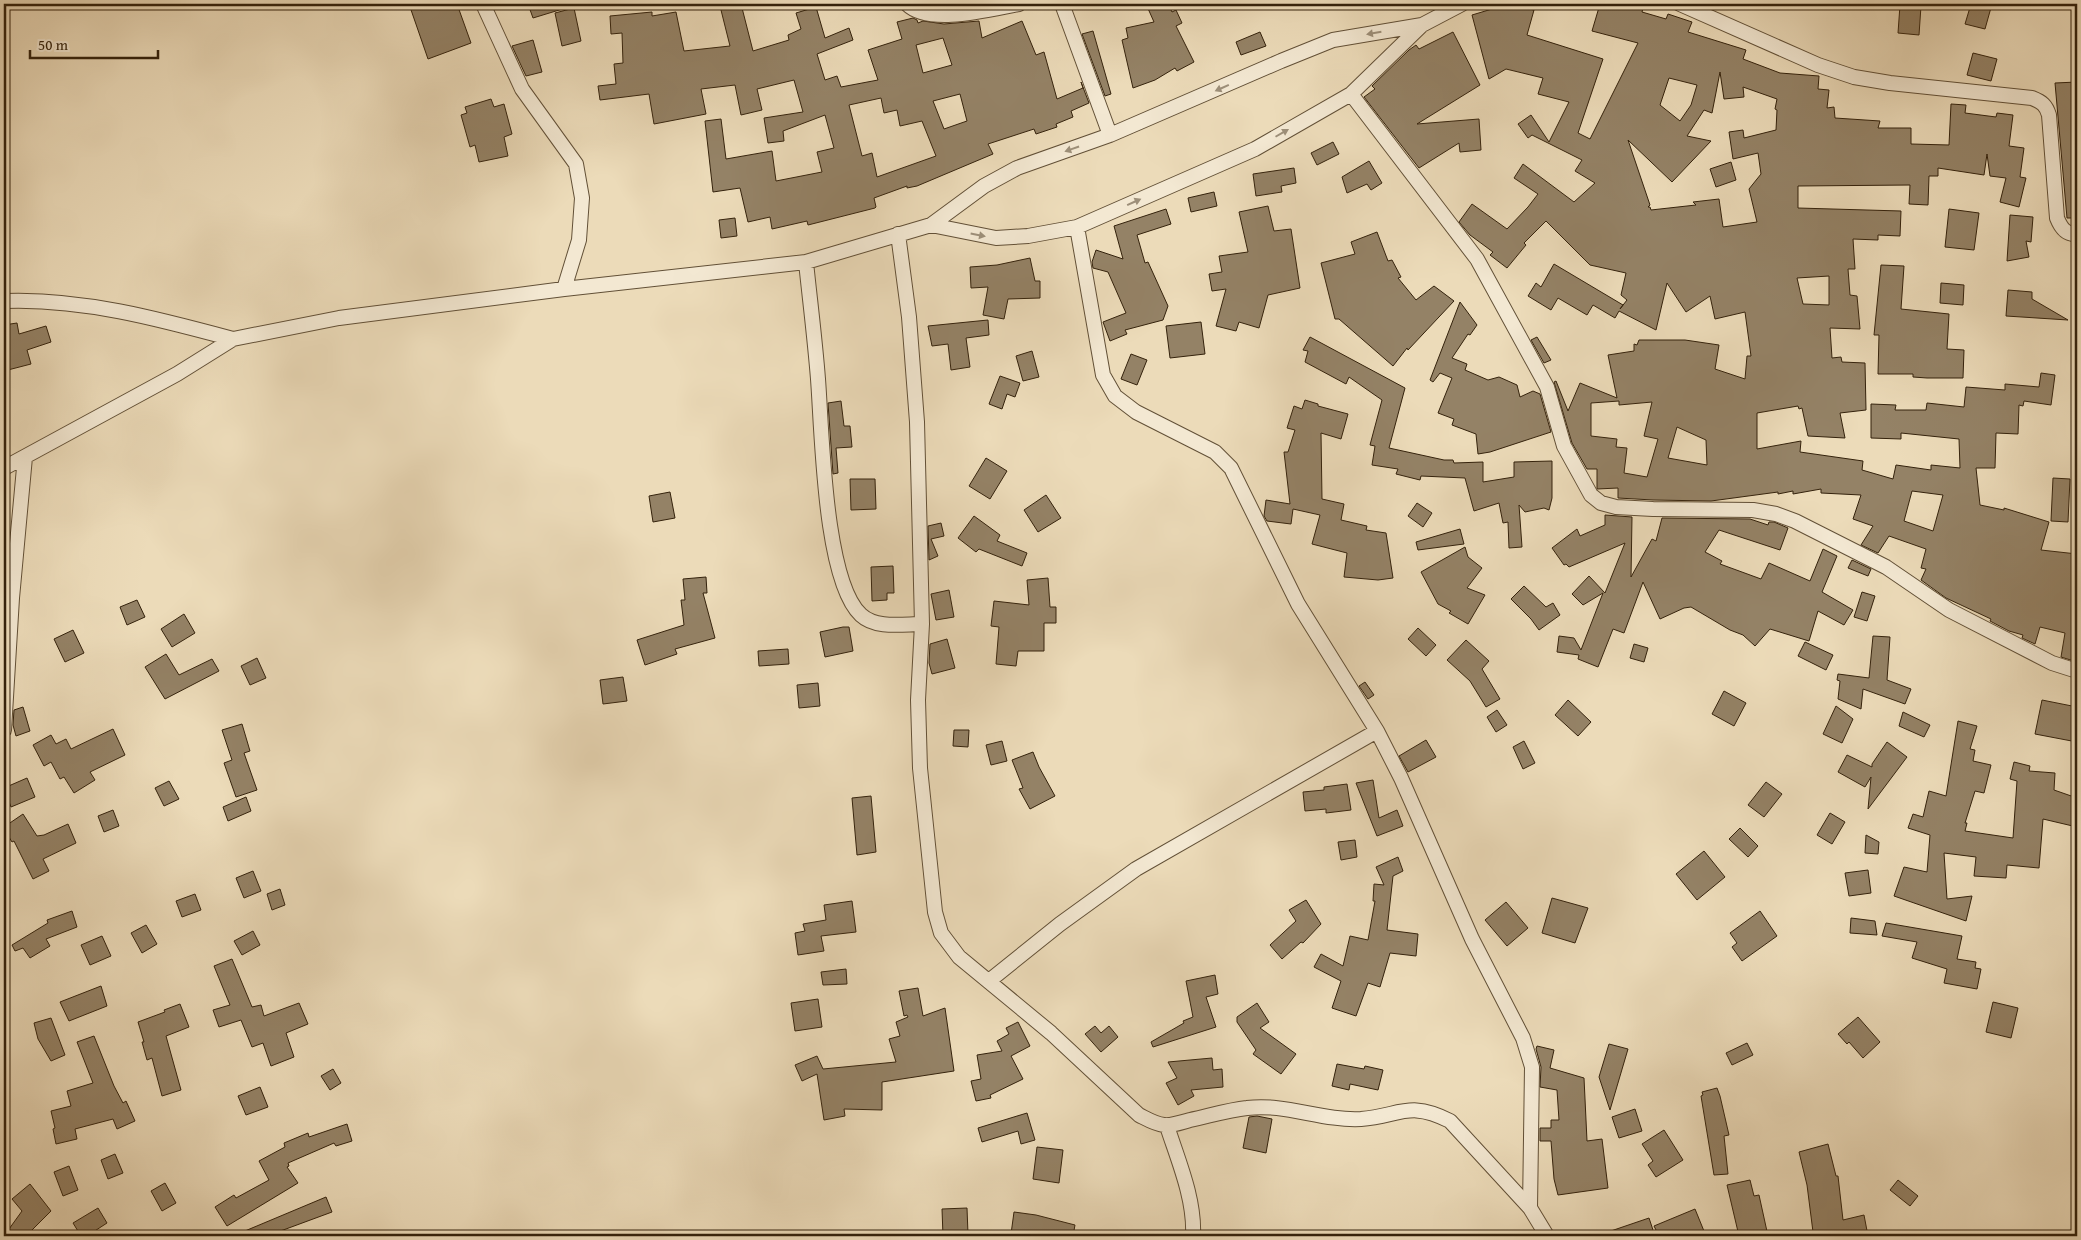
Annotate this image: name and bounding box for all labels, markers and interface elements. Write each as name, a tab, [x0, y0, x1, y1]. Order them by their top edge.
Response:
scale bar	[30, 28, 158, 60]
one-way arrow	[1366, 30, 1382, 38]
text: 50 m	[38, 34, 69, 55]
one-way arrow	[1215, 84, 1229, 92]
one-way arrow	[1275, 129, 1288, 138]
one-way arrow	[1064, 145, 1079, 153]
one-way arrow	[1127, 197, 1141, 205]
one-way arrow	[971, 231, 987, 239]

